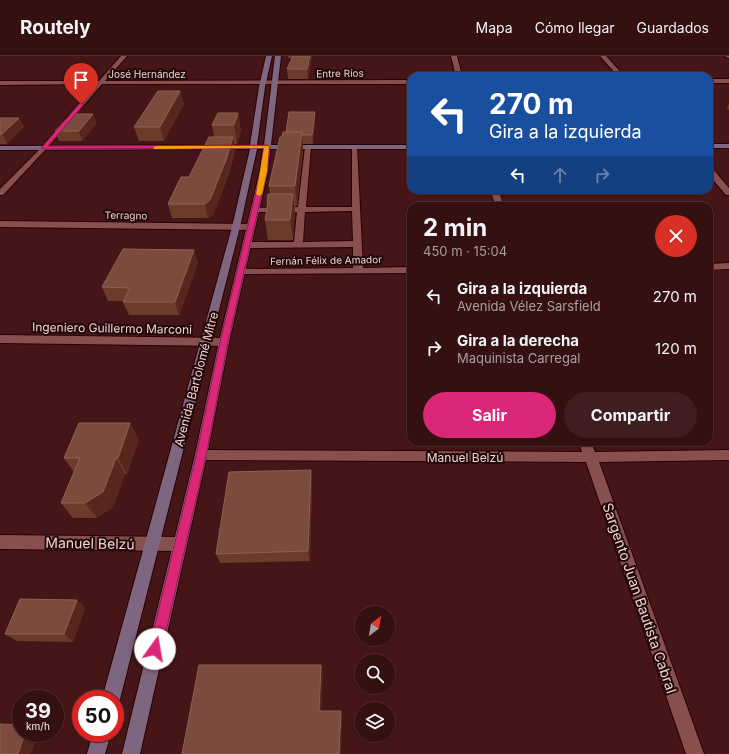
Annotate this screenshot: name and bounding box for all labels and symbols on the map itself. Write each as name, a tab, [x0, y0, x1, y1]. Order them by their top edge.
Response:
pin	[64, 63, 98, 104]
street label: Entre Ríos	[316, 67, 364, 79]
street label: José Hernández	[108, 68, 186, 80]
street label: Terragno	[104, 209, 148, 221]
street label: Fernán Félix de Amador	[270, 253, 382, 267]
street label: Avenida Bartolomé Mitre	[171, 310, 221, 448]
street label: Ingeniero Guillermo Marconi	[32, 319, 192, 337]
street label: Manuel Belzú	[427, 450, 503, 465]
street label: Sargento Juan Bautista Cabral	[599, 501, 681, 695]
street label: Manuel Belzú	[45, 534, 135, 552]
north arrow	[355, 606, 395, 646]
position arrow	[134, 628, 176, 670]
speed limit sign: 50	[72, 690, 124, 742]

